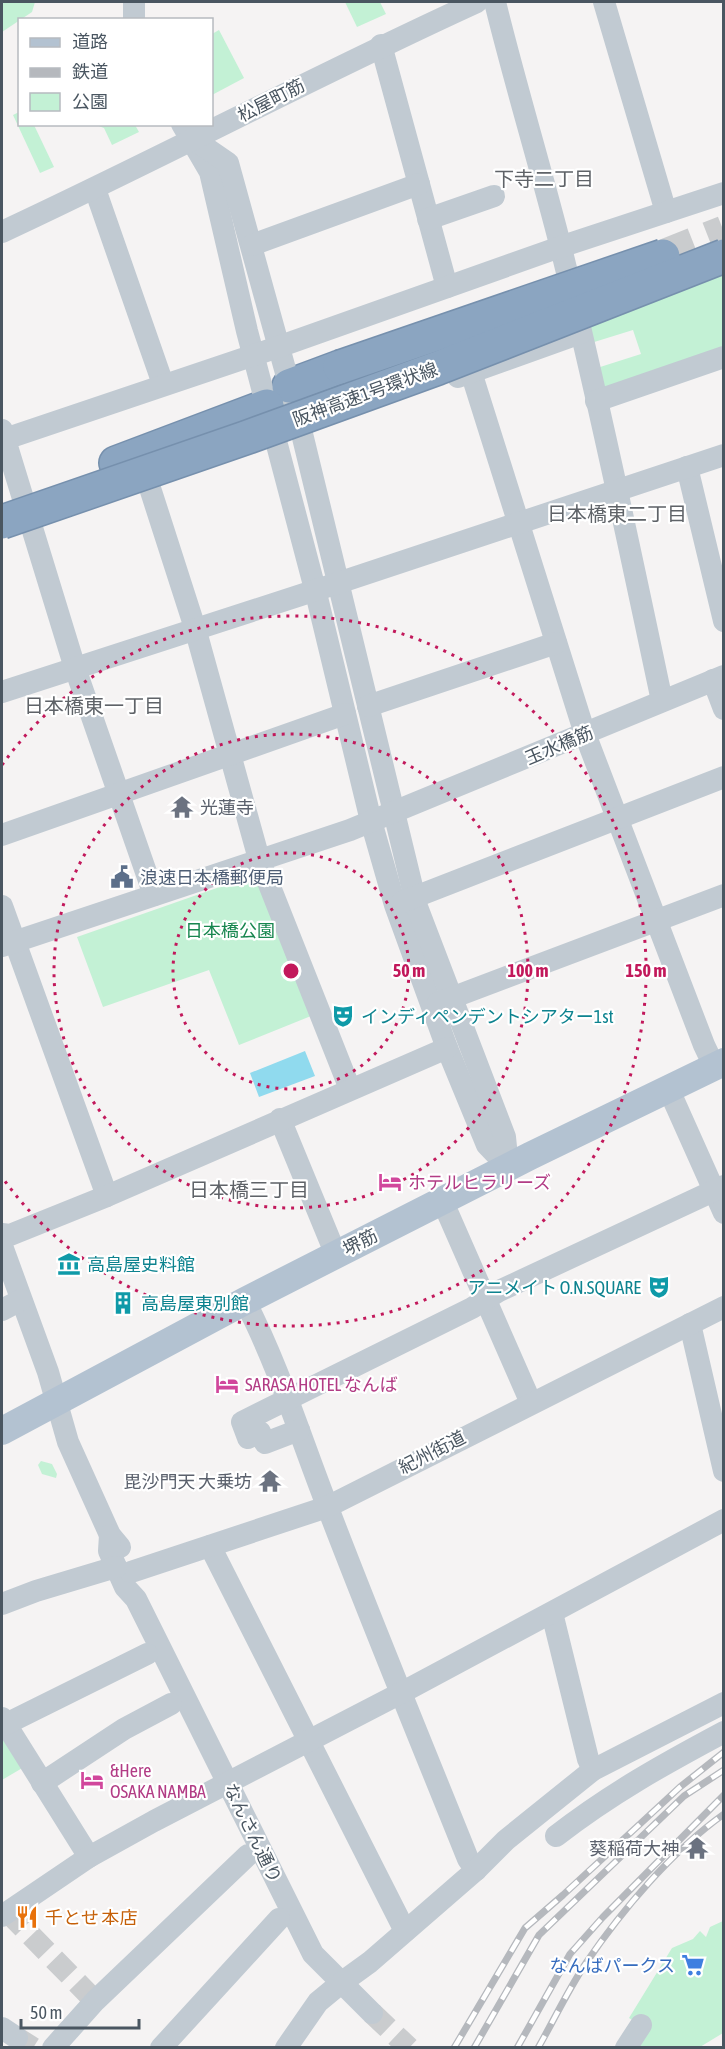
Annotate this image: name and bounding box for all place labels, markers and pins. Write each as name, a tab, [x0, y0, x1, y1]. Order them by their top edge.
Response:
temple icon: 光蓮寺	[169, 794, 195, 820]
place label: 光蓮寺	[200, 797, 254, 818]
public building icon: 浪速日本橋郵便局	[109, 864, 135, 890]
place label: 浪速日本橋郵便局	[140, 867, 284, 888]
centre of rings	[281, 961, 301, 981]
theatre icon: インディペンデントシアター1st	[330, 1003, 356, 1029]
place label: インディペンデントシアター1st	[361, 1006, 614, 1027]
hotel icon: ホテルヒラリーズ	[377, 1169, 403, 1195]
place label: ホテルヒラリーズ	[408, 1172, 551, 1193]
museum icon: 高島屋史料館	[56, 1251, 82, 1277]
place label: 高島屋史料館	[87, 1254, 195, 1275]
theatre icon: アニメイト O.N.SQUARE	[646, 1274, 672, 1300]
place label: アニメイト O.N.SQUARE	[468, 1277, 641, 1298]
building icon: 高島屋東別館	[110, 1290, 136, 1316]
place label: 高島屋東別館	[141, 1293, 249, 1314]
hotel icon: SARASA HOTEL なんば	[214, 1371, 240, 1397]
place label: SARASA HOTEL なんば	[245, 1374, 398, 1395]
temple icon: 毘沙門天 大乗坊	[257, 1468, 283, 1494]
place label: 毘沙門天 大乗坊	[124, 1471, 252, 1492]
place label: &Here OSAKA NAMBA	[110, 1760, 206, 1802]
hotel icon: &Here OSAKA NAMBA	[79, 1767, 105, 1793]
temple icon: 葵稲荷大神	[684, 1835, 710, 1861]
place label: 葵稲荷大神	[589, 1838, 679, 1859]
restaurant icon: 千とせ 本店	[14, 1904, 40, 1930]
place label: 千とせ 本店	[45, 1907, 137, 1928]
supermarket icon: なんばパークス	[680, 1952, 706, 1978]
place label: なんばパークス	[550, 1955, 675, 1976]

